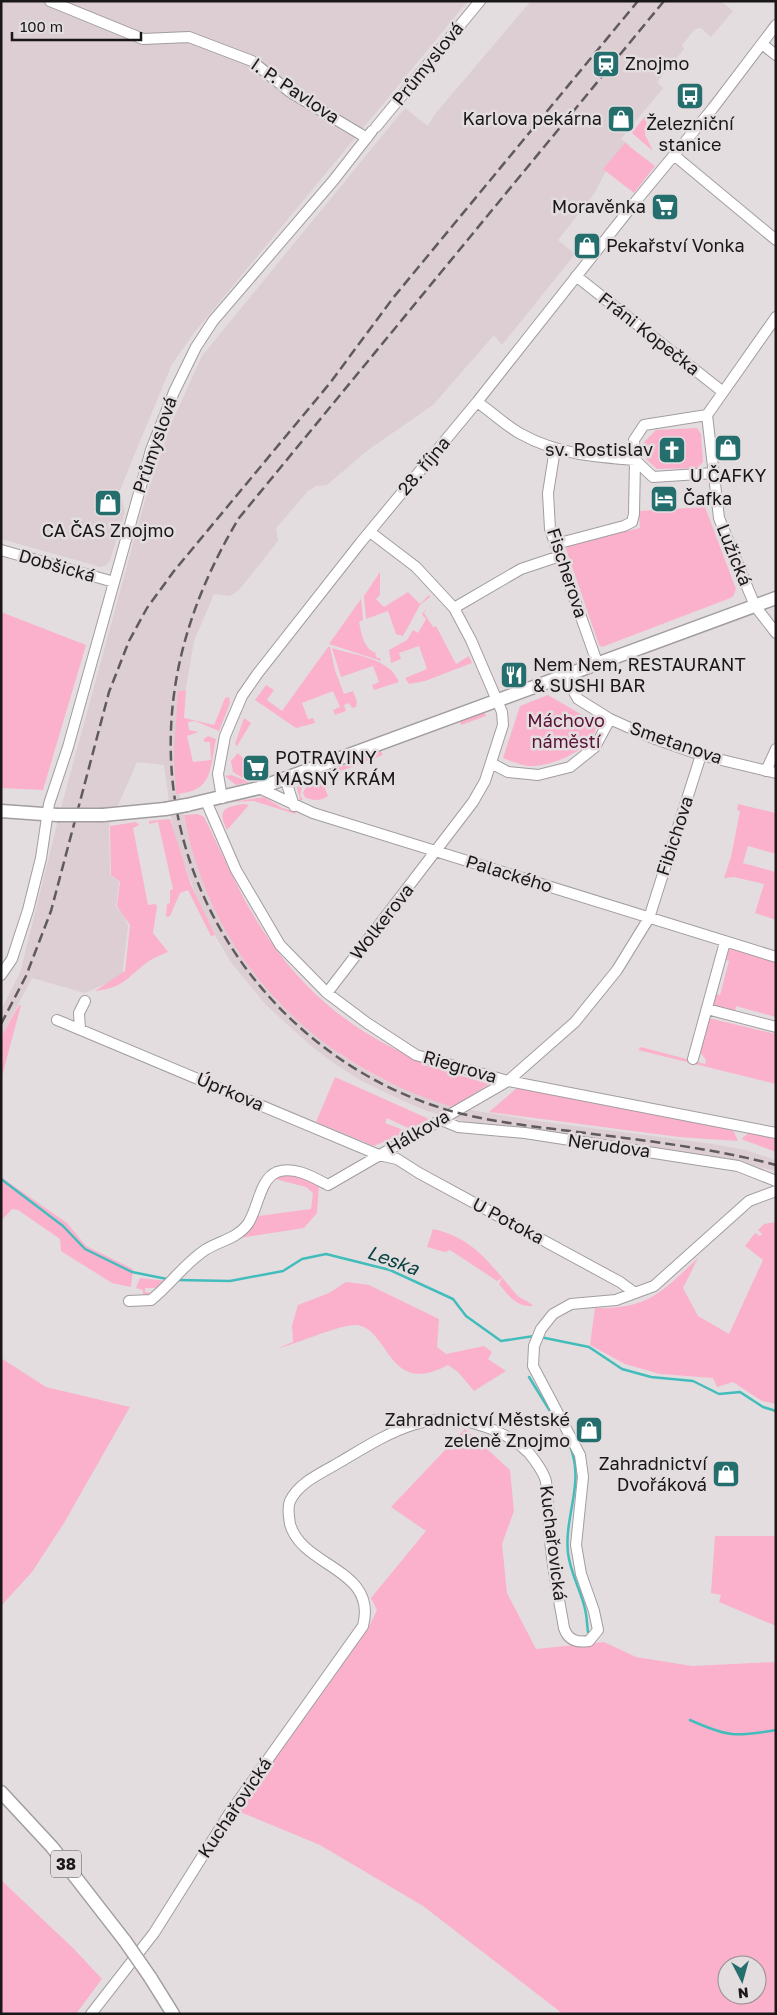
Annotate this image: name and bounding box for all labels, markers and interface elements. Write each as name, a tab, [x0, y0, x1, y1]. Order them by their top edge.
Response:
scale bar	[12, 10, 141, 42]
text: 100 m	[20, 17, 63, 35]
street label: Průmyslová	[387, 17, 467, 109]
station icon: Znojmo	[591, 49, 621, 79]
place label: Znojmo	[625, 52, 689, 74]
street label: I. P. Pavlova	[247, 53, 344, 128]
bus stop icon: Železniční stanice	[675, 81, 705, 111]
shop icon: Karlova pekárna	[606, 104, 636, 134]
place label: Karlova pekárna	[462, 107, 602, 129]
place label: Železniční stanice	[646, 112, 735, 155]
supermarket icon: Moravěnka	[650, 192, 680, 222]
place label: Moravěnka	[552, 195, 646, 217]
shop icon: Pekařství Vonka	[572, 231, 602, 261]
place label: Pekařství Vonka	[606, 234, 745, 256]
street label: Fráni Kopečka	[595, 287, 705, 380]
street label: Průmyslová	[127, 394, 181, 496]
street label: 28. října	[392, 432, 454, 499]
shop icon: U ČAFKY	[713, 433, 743, 463]
church icon: sv. Rostislav	[657, 435, 687, 465]
place label: sv. Rostislav	[545, 438, 653, 460]
place label: U ČAFKY	[690, 464, 767, 486]
hotel icon: Čafka	[649, 484, 679, 514]
place label: Čafka	[683, 487, 732, 509]
shop icon: CA ČAS Znojmo	[93, 488, 123, 518]
place label: CA ČAS Znojmo	[42, 519, 174, 541]
street label: Lužická	[713, 520, 757, 589]
street label: Fischerova	[543, 525, 593, 621]
street label: Dobšická	[16, 544, 98, 586]
place label: Nem Nem, RESTAURANT & SUSHI BAR	[533, 653, 746, 696]
restaurant icon: Nem Nem, RESTAURANT & SUSHI BAR	[499, 660, 529, 690]
park label: Máchovo náměstí	[527, 709, 605, 752]
street label: Smetanova	[627, 716, 726, 768]
place label: POTRAVINY MASNÝ KRÁM	[275, 746, 396, 789]
supermarket icon: POTRAVINY MASNÝ KRÁM	[241, 753, 271, 783]
street label: Fibichova	[651, 793, 697, 878]
street label: Palackého	[463, 849, 555, 897]
street label: Wolkerova	[345, 879, 418, 964]
street label: Riegrova	[421, 1045, 500, 1087]
street label: Úprkova	[193, 1067, 267, 1115]
street label: Hálkova	[382, 1104, 453, 1158]
street label: Nerudova	[566, 1128, 652, 1162]
street label: U Potoka	[469, 1192, 548, 1248]
water label: Leska	[364, 1240, 423, 1280]
place label: Zahradnictví Městské zeleně Znojmo	[385, 1408, 570, 1451]
shop icon: Zahradnictví Městské zeleně Znojmo	[574, 1415, 604, 1445]
place label: Zahradnictví Dvořáková	[599, 1452, 708, 1495]
shop icon: Zahradnictví Dvořáková	[711, 1459, 741, 1489]
street label: Kuchařovická	[536, 1484, 572, 1602]
street label: Kuchařovická	[193, 1753, 276, 1862]
road number: 38	[51, 1850, 81, 1878]
north arrow	[717, 1955, 767, 2005]
text: N	[737, 1984, 750, 2002]

